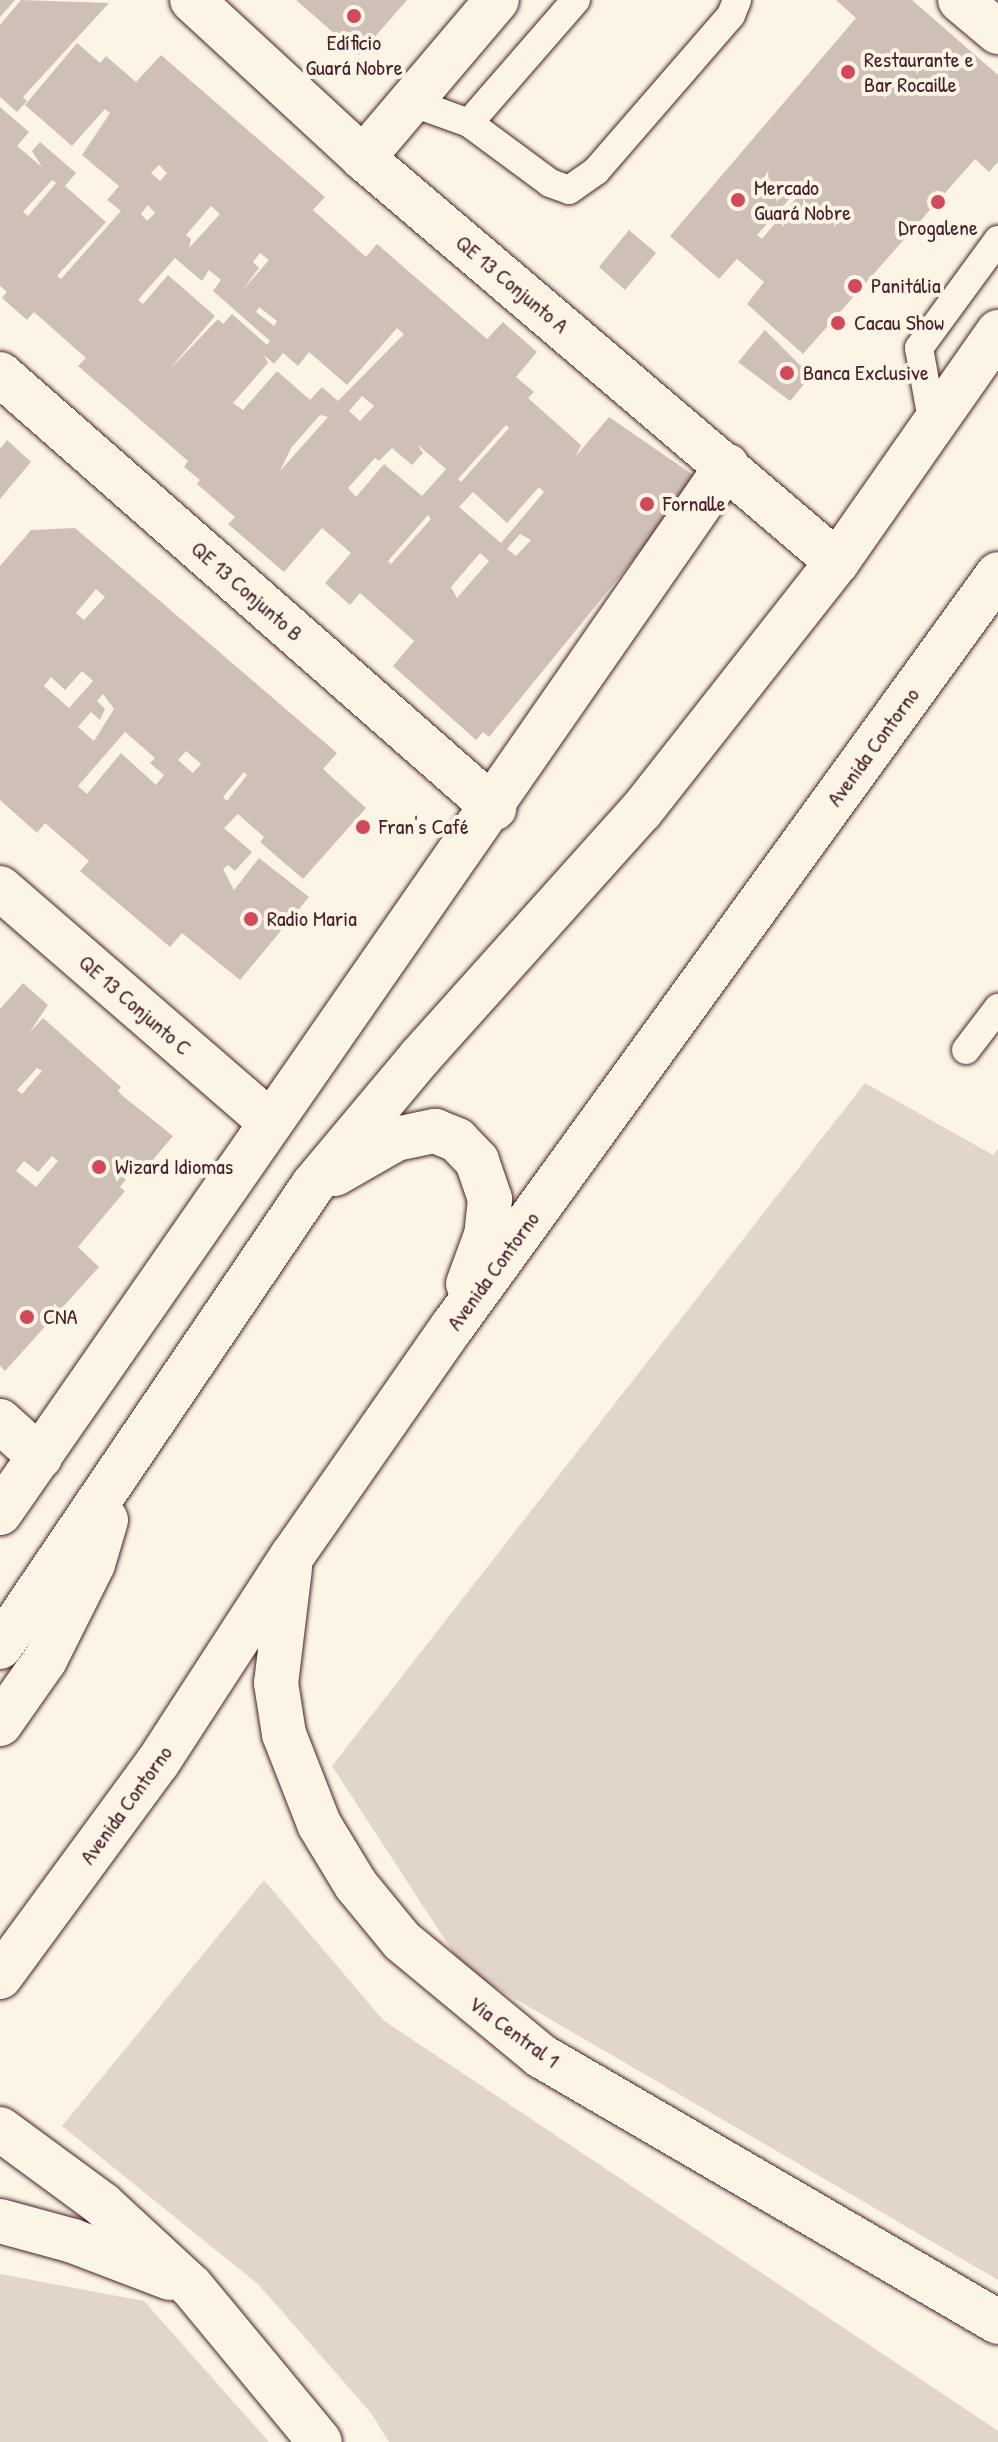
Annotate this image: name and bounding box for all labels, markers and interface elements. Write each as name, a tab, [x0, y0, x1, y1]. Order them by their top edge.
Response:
marker: Edíficio Guará Nobre	[345, 7, 363, 25]
place label: Edíficio Guará Nobre	[306, 29, 402, 80]
place label: Restaurante e Bar Rocaille	[864, 46, 973, 98]
marker: Restaurante e Bar Rocaille	[839, 63, 857, 81]
place label: Mercado Guará Nobre	[754, 174, 851, 226]
marker: Mercado Guará Nobre	[729, 191, 747, 209]
marker: Drogalene	[929, 193, 947, 211]
place label: Drogalene	[898, 215, 978, 241]
street label: QE 13 Conjunto A	[450, 229, 574, 339]
place label: Panitália	[871, 273, 941, 299]
marker: Panitália	[846, 277, 864, 295]
place label: Cacau Show	[854, 310, 944, 336]
marker: Cacau Show	[829, 314, 847, 332]
place label: Banca Exclusive	[803, 360, 929, 386]
marker: Banca Exclusive	[778, 364, 796, 382]
place label: Fornalle	[663, 491, 725, 517]
marker: Fornalle	[638, 495, 656, 513]
street label: QE 13 Conjunto B	[186, 535, 308, 647]
street label: Avenida Contorno	[821, 683, 925, 811]
place label: Fran's Café	[379, 814, 469, 840]
marker: Fran's Café	[354, 818, 372, 836]
place label: Radio Maria	[267, 906, 357, 932]
marker: Radio Maria	[242, 910, 260, 928]
street label: QE 13 Conjunto C	[73, 949, 197, 1061]
place label: Wizard Idiomas	[115, 1154, 233, 1180]
marker: Wizard Idiomas	[90, 1158, 108, 1176]
street label: Avenida Contorno	[441, 1207, 545, 1335]
place label: CNA	[43, 1304, 77, 1330]
marker: CNA	[18, 1308, 36, 1326]
street label: Avenida Contorno	[74, 1741, 178, 1869]
street label: Via Central 1	[464, 1990, 564, 2074]

